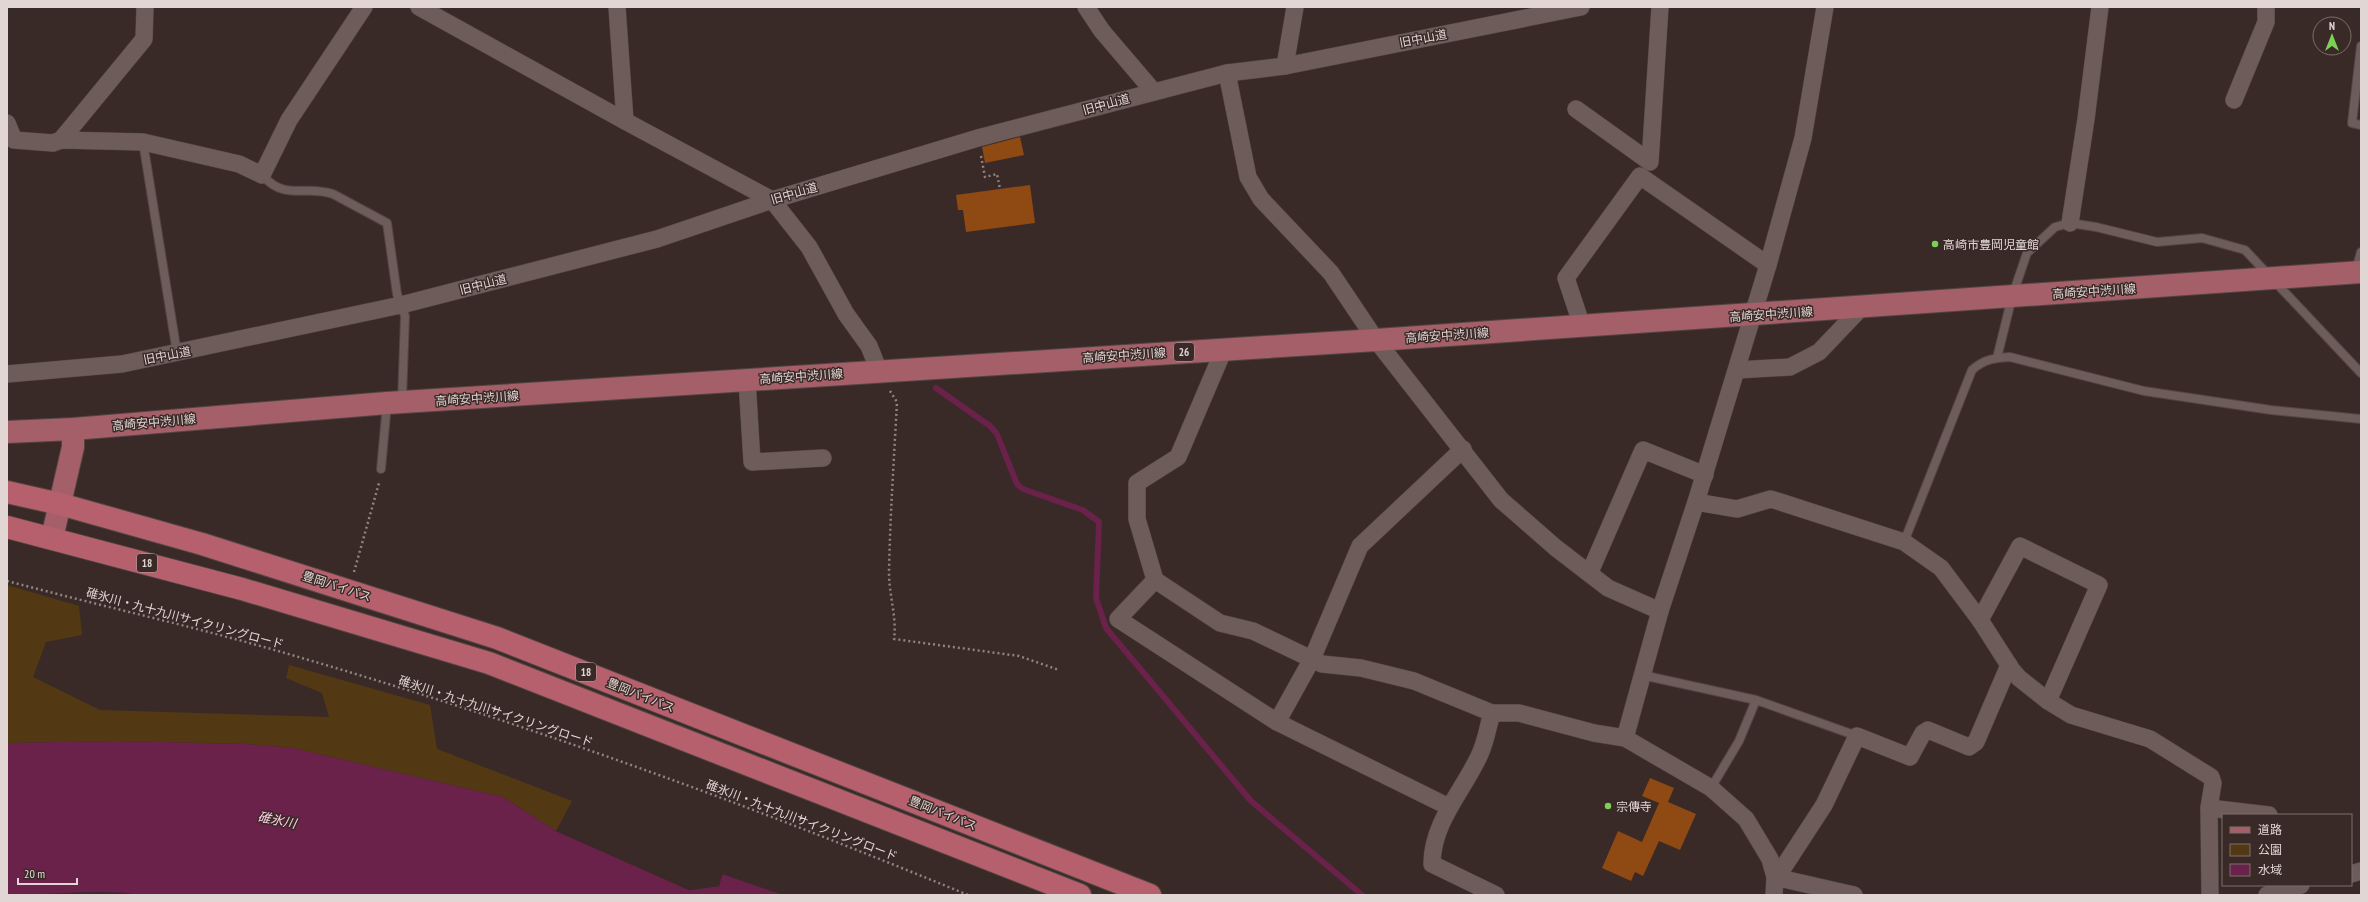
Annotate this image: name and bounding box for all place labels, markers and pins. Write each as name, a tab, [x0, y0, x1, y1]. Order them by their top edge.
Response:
place label: 高崎市豊岡児童館	[1943, 237, 2039, 252]
marker: 高崎市豊岡児童館	[1930, 239, 1940, 249]
place label: 宗傳寺	[1616, 799, 1652, 814]
marker: 宗傳寺	[1603, 801, 1613, 811]

